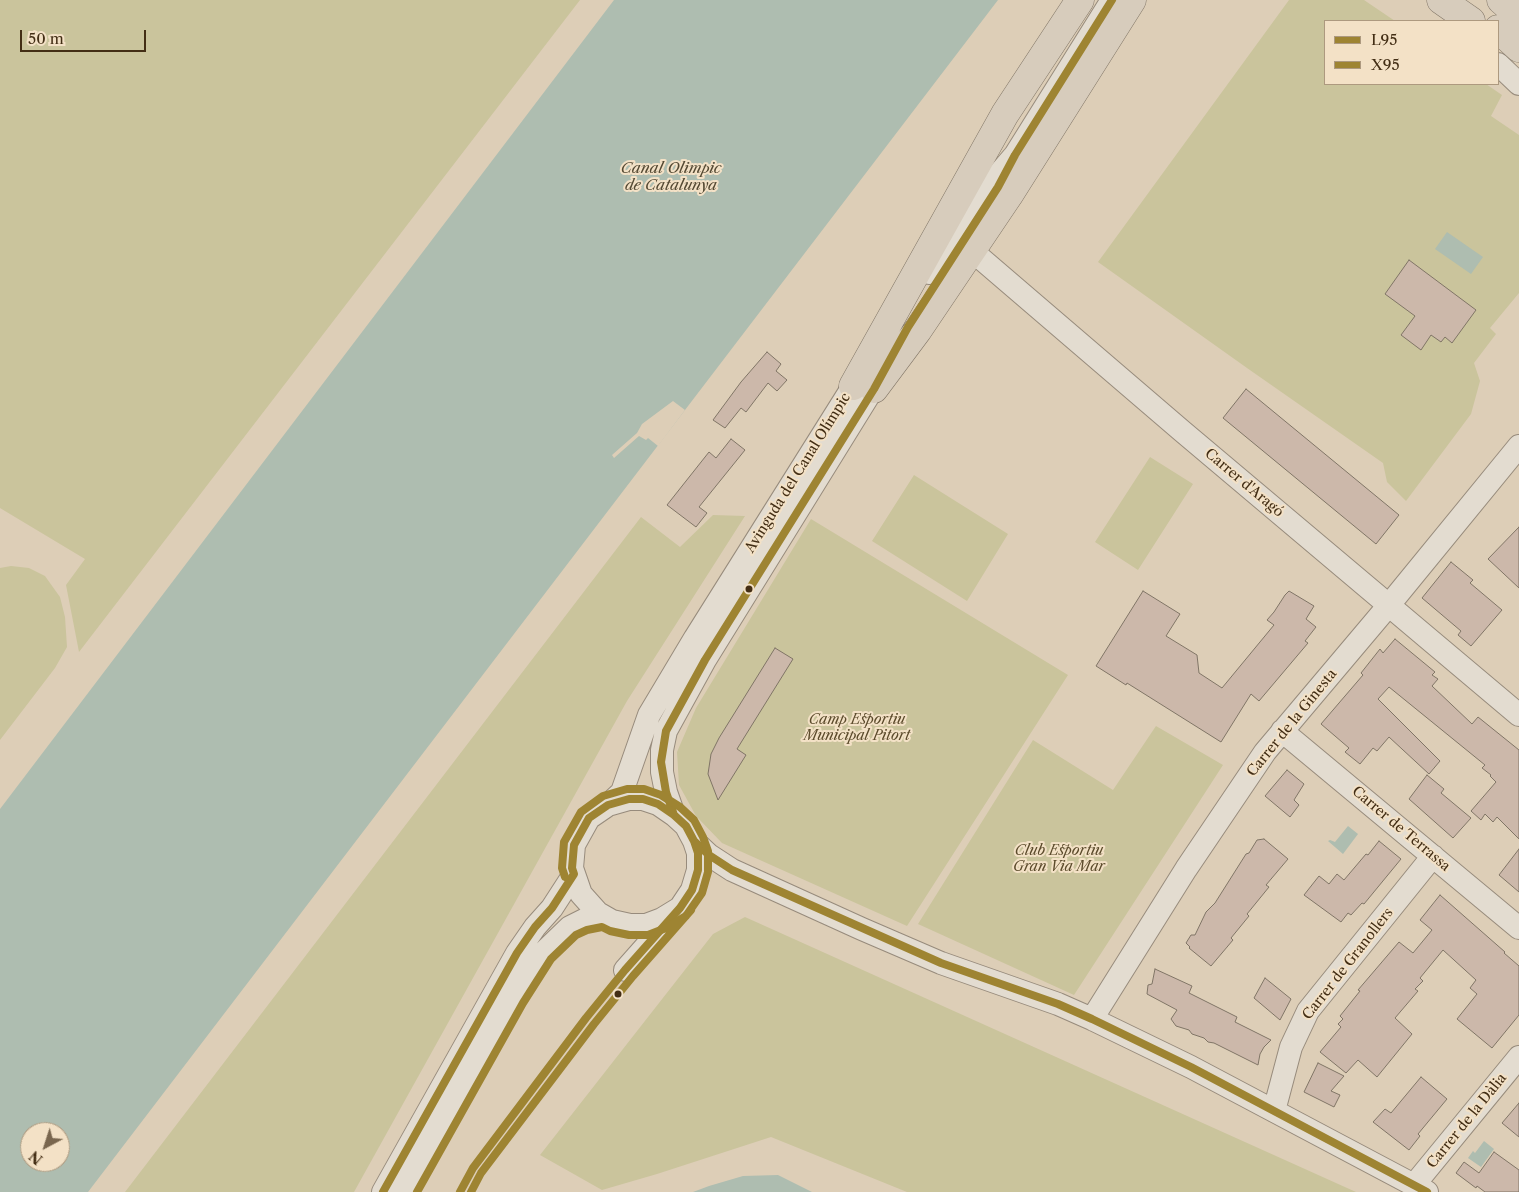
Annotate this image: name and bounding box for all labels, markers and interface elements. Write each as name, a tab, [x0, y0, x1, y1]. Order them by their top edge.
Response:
scale bar	[22, 20, 149, 52]
legend	[1324, 20, 1499, 85]
text: 50 m	[28, 29, 64, 48]
text: L95	[1371, 30, 1397, 49]
text: X95	[1371, 55, 1400, 74]
water label: Canal Olimpic de Catalunya	[621, 160, 721, 195]
street label: Avinguda del Canal Olímpic	[742, 390, 854, 556]
street label: Carrer d'Aragó	[1201, 445, 1287, 521]
unlabelled marker	[744, 584, 754, 594]
street label: Carrer de la Ginesta	[1244, 666, 1340, 780]
park label: Camp Esportiu Municipal Pitort	[804, 712, 910, 744]
street label: Carrer de Terrassa	[1348, 783, 1454, 875]
park label: Club Esportiu Gran Via Mar	[1013, 843, 1105, 876]
street label: Carrer de Granollers	[1299, 905, 1397, 1023]
unlabelled marker	[613, 989, 623, 999]
street label: Carrer de la Dàlia	[1424, 1070, 1510, 1172]
north arrow	[20, 1122, 70, 1172]
text: N	[26, 1147, 46, 1169]

